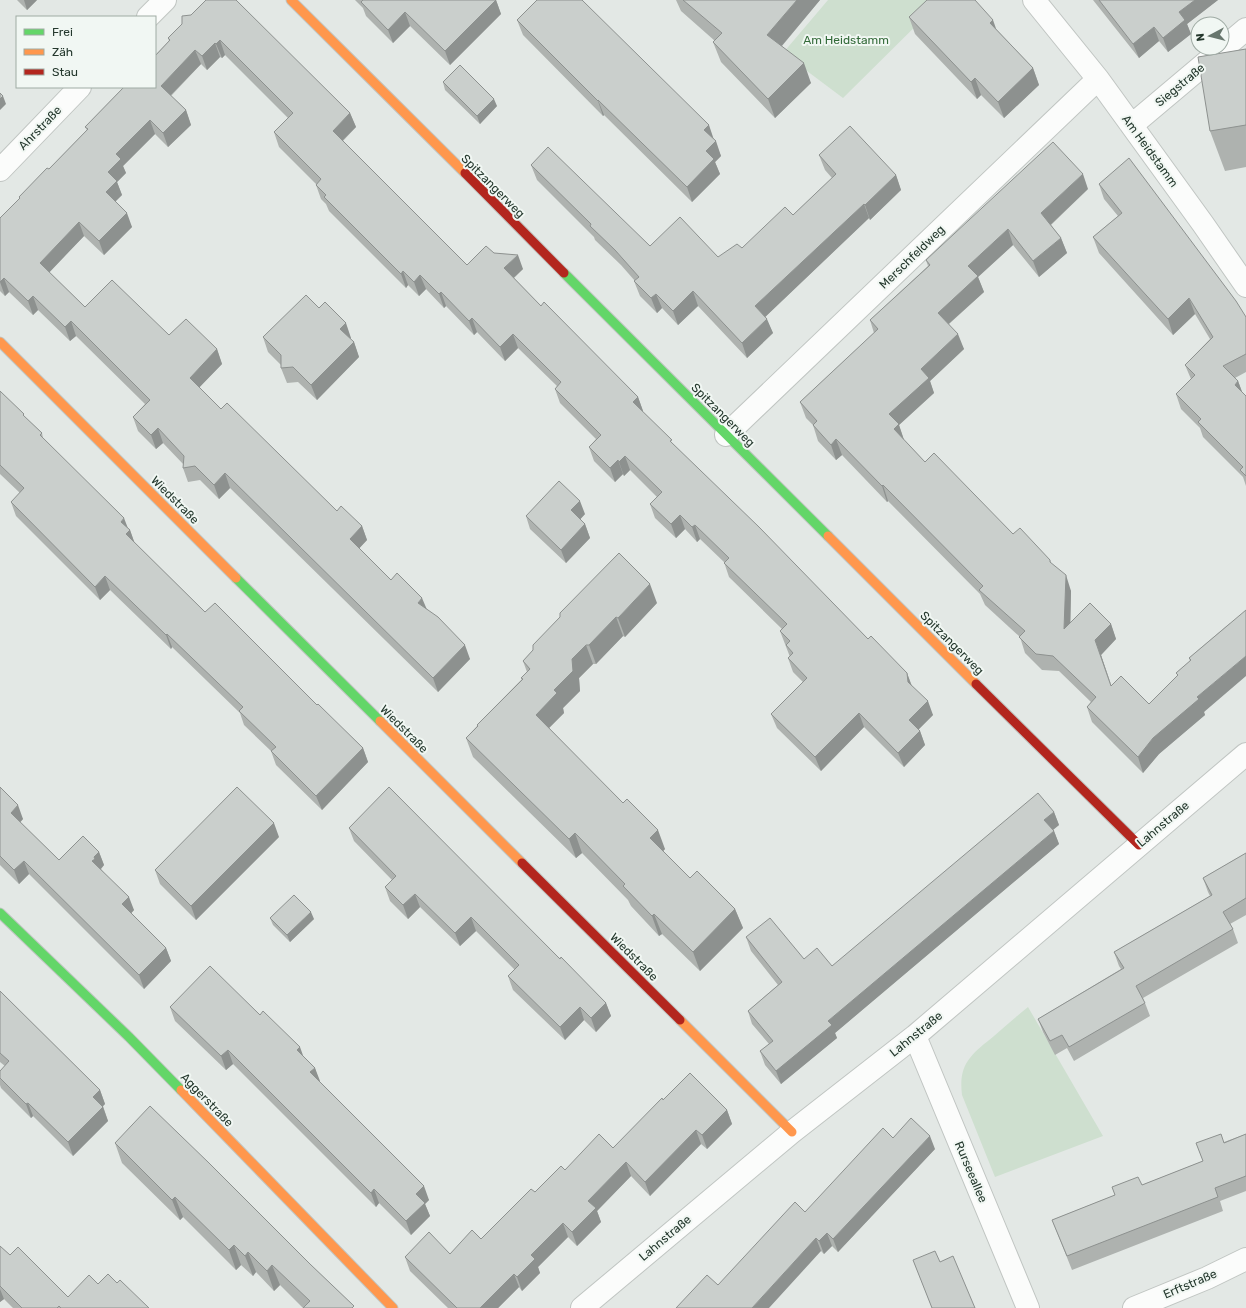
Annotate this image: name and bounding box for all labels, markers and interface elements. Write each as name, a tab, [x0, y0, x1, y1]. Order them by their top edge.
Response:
legend	[16, 16, 156, 88]
north arrow	[1190, 16, 1230, 56]
text: Frei	[52, 25, 73, 39]
text: N	[1194, 32, 1208, 42]
park label: Am Heidstamm	[803, 33, 889, 47]
text: Zäh	[52, 45, 73, 59]
street label: Siegstraße	[1153, 60, 1208, 110]
text: Stau	[52, 65, 78, 79]
street label: Ahrstraße	[16, 103, 65, 153]
street label: Am Heidstamm	[1119, 112, 1181, 190]
street label: Spitzangerweg	[458, 151, 528, 221]
street label: Merschfeldweg	[876, 222, 948, 292]
street label: Spitzangerweg	[688, 380, 758, 450]
street label: Wiedstraße	[148, 473, 202, 527]
street label: Spitzangerweg	[917, 608, 987, 678]
street label: Wiedstraße	[377, 702, 431, 756]
street label: Lahnstraße	[1134, 798, 1192, 850]
street label: Wiedstraße	[607, 930, 661, 984]
street label: Lahnstraße	[887, 1008, 945, 1059]
street label: Aggerstraße	[178, 1070, 236, 1130]
street label: Rurseeallee	[952, 1139, 990, 1205]
street label: Lahnstraße	[636, 1212, 694, 1264]
street label: Erftstraße	[1161, 1266, 1219, 1302]

